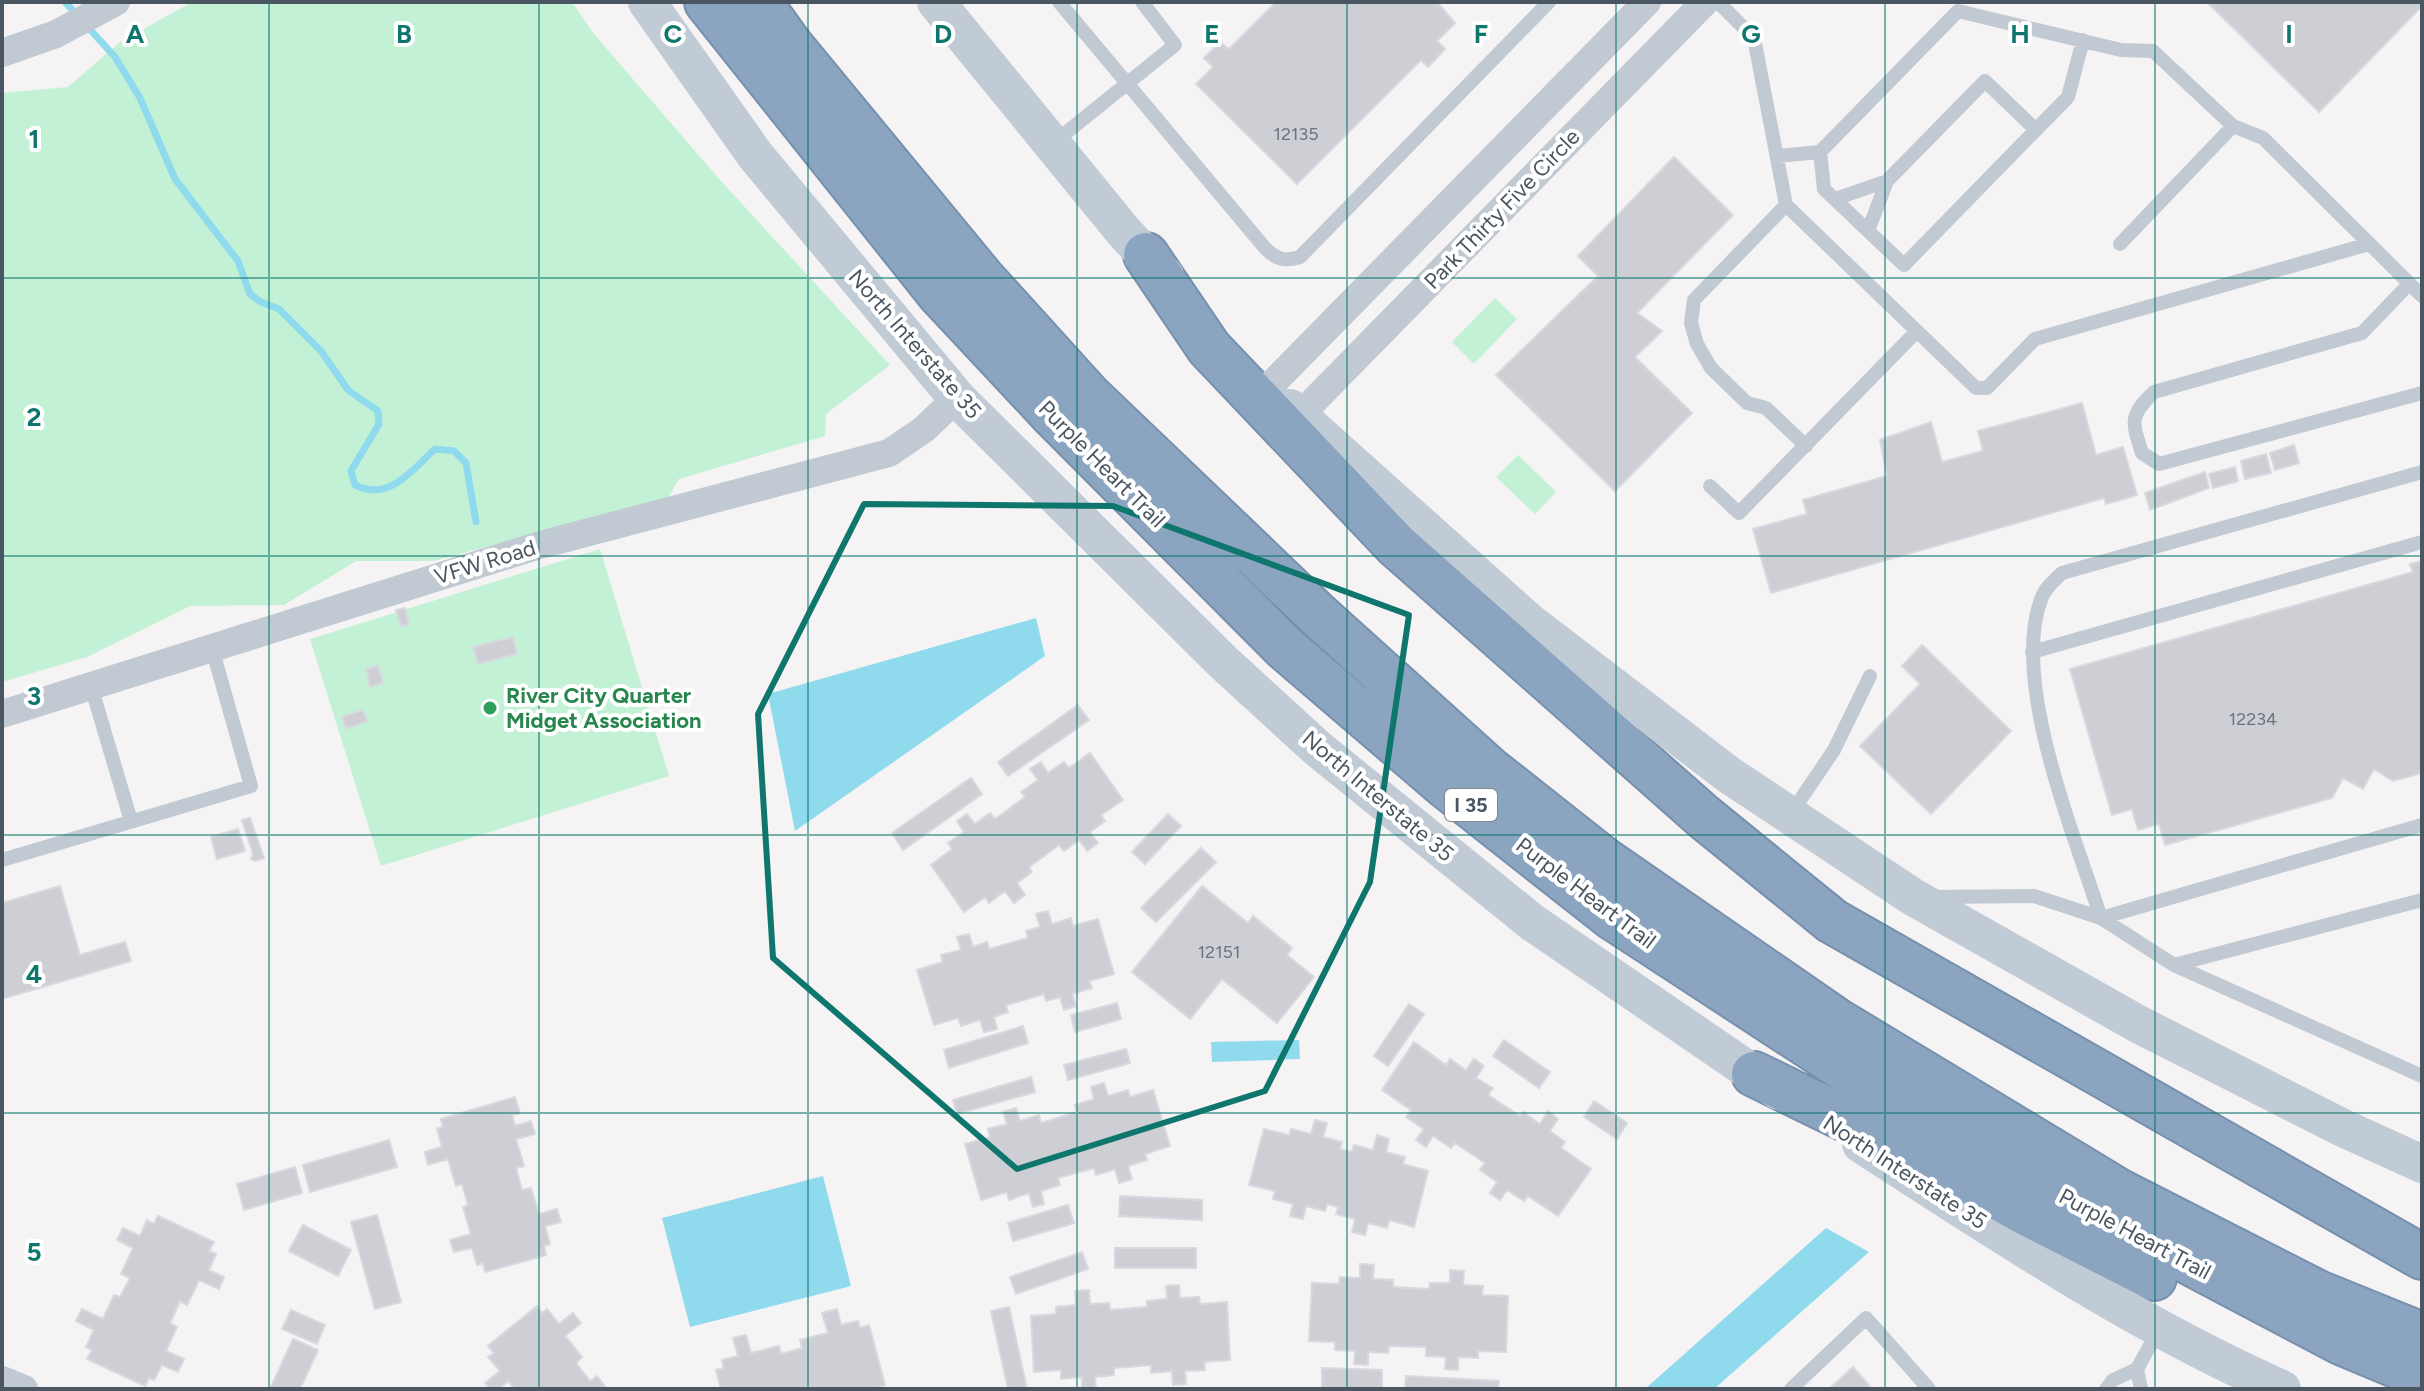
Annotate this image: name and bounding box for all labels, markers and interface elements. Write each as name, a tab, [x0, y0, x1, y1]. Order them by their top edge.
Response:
text: A	[126, 18, 145, 50]
text: B	[396, 18, 412, 50]
text: C	[664, 18, 683, 50]
text: D	[934, 18, 952, 50]
text: E	[1204, 18, 1220, 50]
text: F	[1474, 18, 1488, 50]
text: G	[1741, 18, 1761, 50]
text: H	[2010, 18, 2030, 50]
text: I	[2285, 18, 2293, 50]
text: 1	[29, 123, 39, 155]
house number: 12135	[1273, 123, 1319, 145]
street label: Park Thirty Five Circle	[1419, 123, 1585, 295]
street label: North Interstate 35	[843, 264, 987, 424]
street label: Purple Heart Trail	[1033, 395, 1171, 533]
text: 2	[26, 401, 42, 433]
street label: VFW Road	[431, 534, 539, 590]
text: 3	[27, 680, 41, 712]
place label: River City Quarter Midget Association	[506, 682, 702, 734]
marker: River City Quarter Midget Association	[481, 699, 499, 717]
house number: 12234	[2229, 708, 2277, 730]
street label: North Interstate 35	[1297, 725, 1459, 867]
road number: I 35	[1445, 789, 1497, 821]
street label: Purple Heart Trail	[1511, 832, 1661, 954]
house number: 12151	[1198, 941, 1240, 963]
text: 4	[26, 958, 42, 990]
street label: North Interstate 35	[1818, 1109, 1992, 1235]
street label: Purple Heart Trail	[2054, 1183, 2216, 1285]
text: 5	[26, 1236, 42, 1268]

